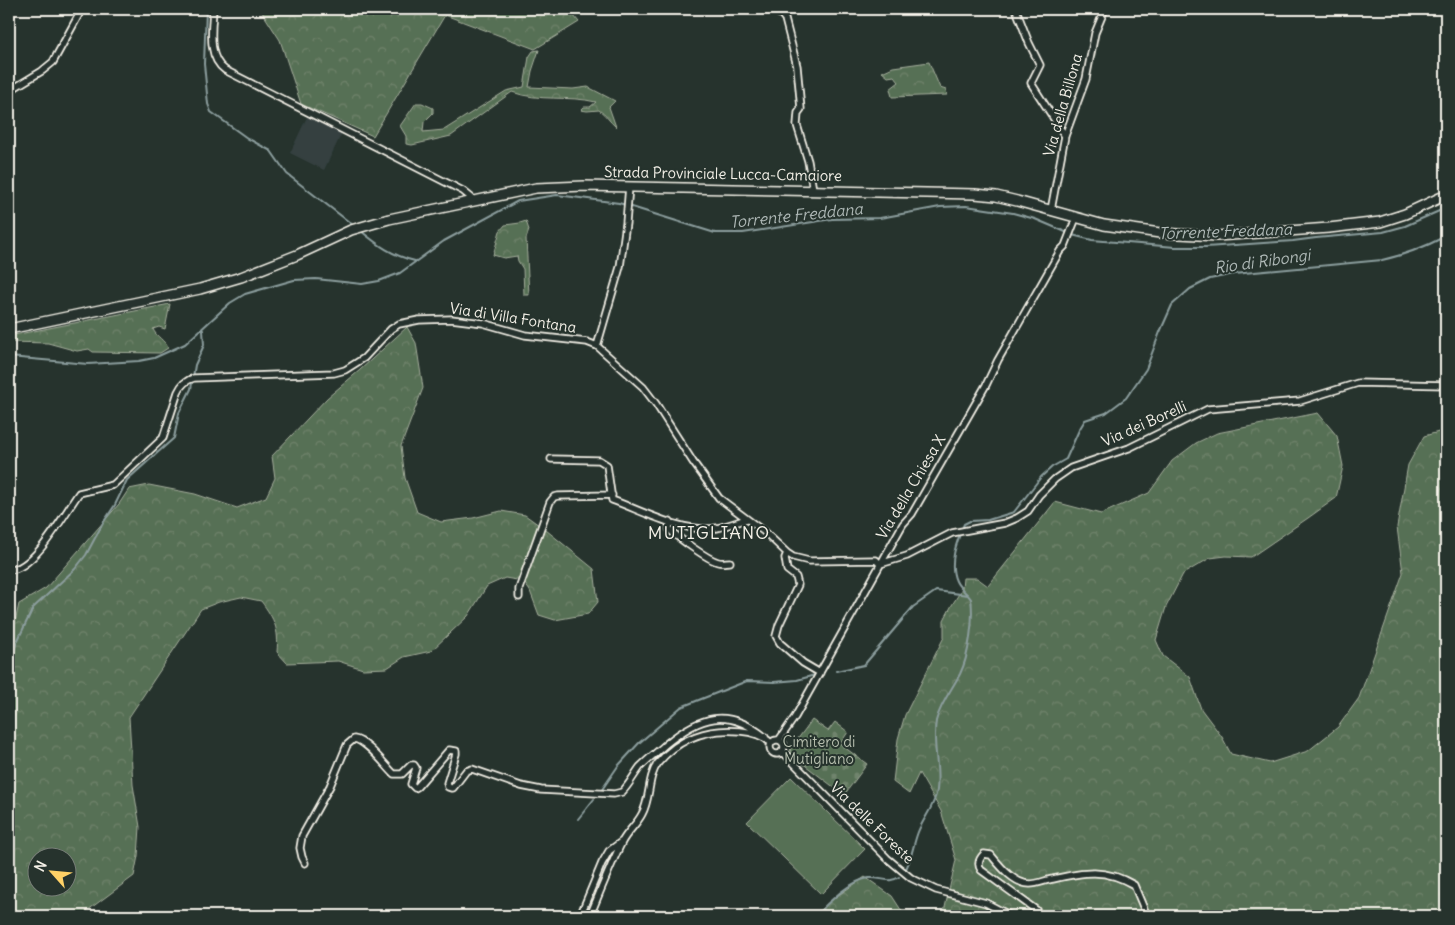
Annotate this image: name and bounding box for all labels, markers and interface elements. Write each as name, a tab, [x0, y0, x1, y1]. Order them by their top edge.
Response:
street label: Via della Billona	[1039, 51, 1086, 159]
street label: Strada Provinciale Lucca-Camaiore	[604, 162, 842, 185]
water label: Torrente Freddana	[728, 198, 864, 232]
water label: Torrente Freddana	[1158, 219, 1293, 243]
water label: Rio di Ribongi	[1213, 244, 1314, 278]
street label: Via di Villa Fontana	[448, 298, 578, 337]
street label: Via dei Borelli	[1098, 396, 1189, 451]
street label: Via della Chiesa X	[872, 430, 950, 543]
district label: MUTIGLIANO	[648, 521, 770, 544]
park label: Cimitero di Mutigliano	[783, 732, 855, 768]
street label: Via delle Foreste	[826, 778, 918, 868]
north arrow	[28, 848, 78, 898]
text: N	[30, 858, 51, 874]

